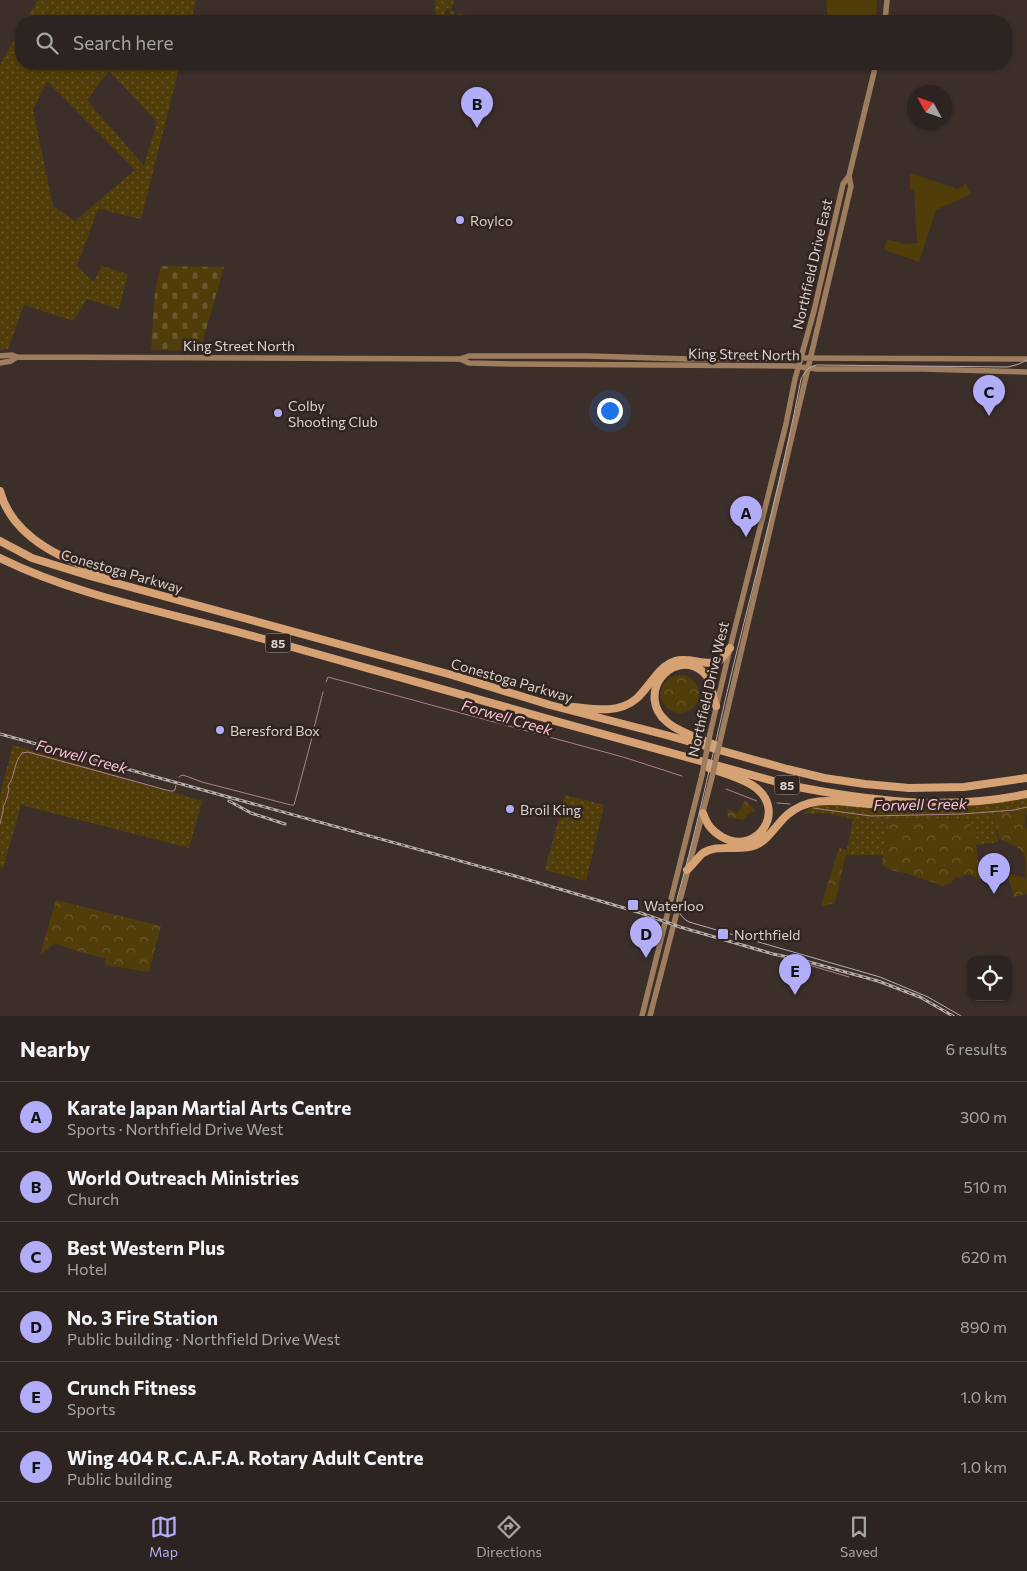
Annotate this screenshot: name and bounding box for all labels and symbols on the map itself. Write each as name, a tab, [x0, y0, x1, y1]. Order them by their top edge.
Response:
north arrow	[907, 85, 952, 130]
pin: B	[461, 87, 493, 128]
street label: Northfield Drive East	[789, 197, 835, 331]
place label: Roylco	[470, 212, 513, 229]
marker: Roylco	[454, 214, 466, 226]
street label: King Street North	[183, 337, 295, 354]
street label: King Street North	[688, 345, 800, 363]
pin: C	[973, 375, 1005, 416]
place label: Colby Shooting Club	[288, 397, 378, 430]
your location	[597, 398, 623, 424]
marker: Colby Shooting Club	[272, 407, 284, 419]
pin: A	[730, 496, 762, 537]
street label: Conestoga Parkway	[59, 545, 185, 597]
street label: Northfield Drive West	[684, 619, 732, 758]
road number: 85	[266, 634, 290, 652]
street label: Conestoga Parkway	[449, 654, 575, 706]
water label: Forwell Creek	[460, 695, 555, 739]
place label: Beresford Box	[230, 722, 320, 739]
marker: Beresford Box	[214, 724, 226, 736]
water label: Forwell Creek	[35, 735, 130, 777]
road number: 85	[774, 776, 800, 794]
water label: Forwell Creek	[873, 794, 968, 814]
place label: Broil King	[520, 801, 582, 818]
marker: Broil King	[504, 803, 516, 815]
pin: F	[978, 853, 1010, 894]
place label: Waterloo	[644, 897, 704, 914]
marker: Waterloo	[626, 898, 640, 912]
pin: D	[630, 917, 662, 958]
place label: Northfield	[734, 926, 800, 943]
marker: Northfield	[716, 927, 730, 941]
pin: E	[779, 954, 811, 995]

